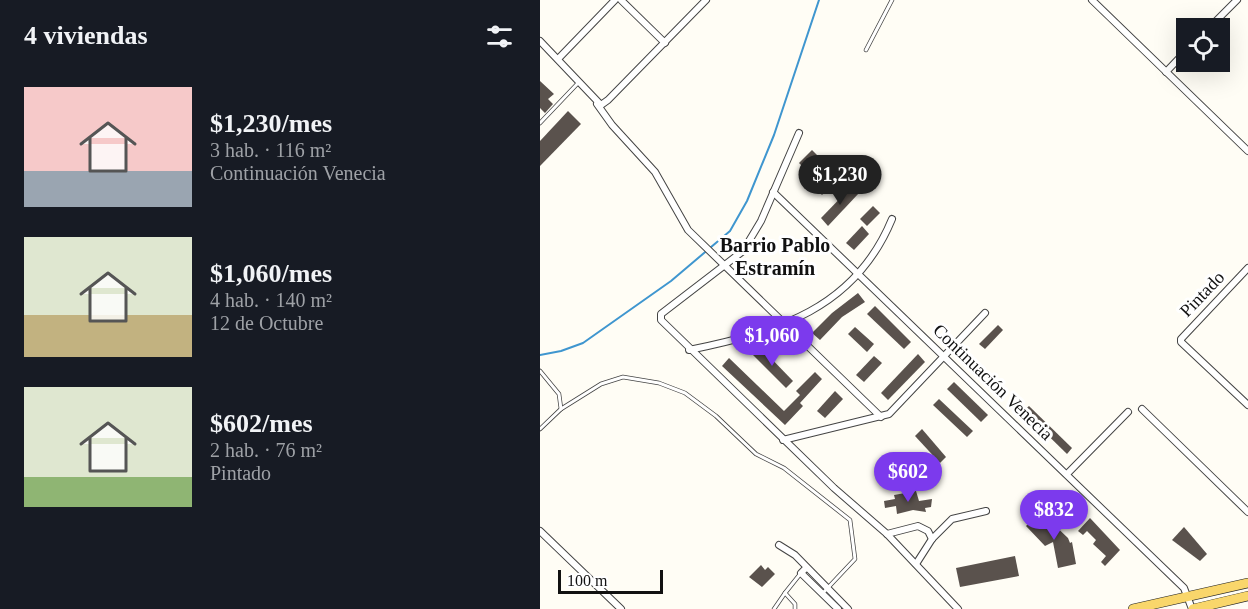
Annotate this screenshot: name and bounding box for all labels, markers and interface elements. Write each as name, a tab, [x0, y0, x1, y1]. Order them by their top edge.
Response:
map controls	[1176, 18, 1230, 72]
button: locate	[1176, 18, 1230, 72]
icon: filters	[483, 20, 516, 53]
text: 4 viviendas	[24, 21, 148, 50]
text: $1,230/mes	[210, 109, 332, 138]
icon: home	[72, 111, 144, 183]
text: 3 hab. · 116 m²	[210, 139, 331, 161]
pin: $1,230	[791, 155, 889, 206]
text: Continuación Venecia	[210, 162, 386, 184]
text: $1,230	[813, 163, 868, 185]
district label: Barrio Pablo Estramín	[720, 234, 830, 279]
text: $1,060/mes	[210, 259, 332, 288]
icon: home	[72, 261, 144, 333]
street label: Pintado	[1176, 267, 1228, 321]
text: 4 hab. · 140 m²	[210, 289, 332, 311]
text: 12 de Octubre	[210, 312, 323, 334]
pin: $1,060	[723, 316, 821, 367]
street label: Continuación Venecia	[929, 320, 1057, 444]
text: $1,060	[745, 324, 800, 346]
text: $602/mes	[210, 409, 313, 438]
icon: home	[72, 411, 144, 483]
text: 2 hab. · 76 m²	[210, 439, 322, 461]
pin: $602	[872, 452, 944, 503]
text: $602	[888, 460, 928, 482]
text: Pintado	[210, 462, 271, 484]
pin: $832	[1018, 490, 1090, 541]
text: $832	[1034, 498, 1074, 520]
scale bar	[558, 567, 663, 594]
text: 100 m	[567, 572, 607, 589]

